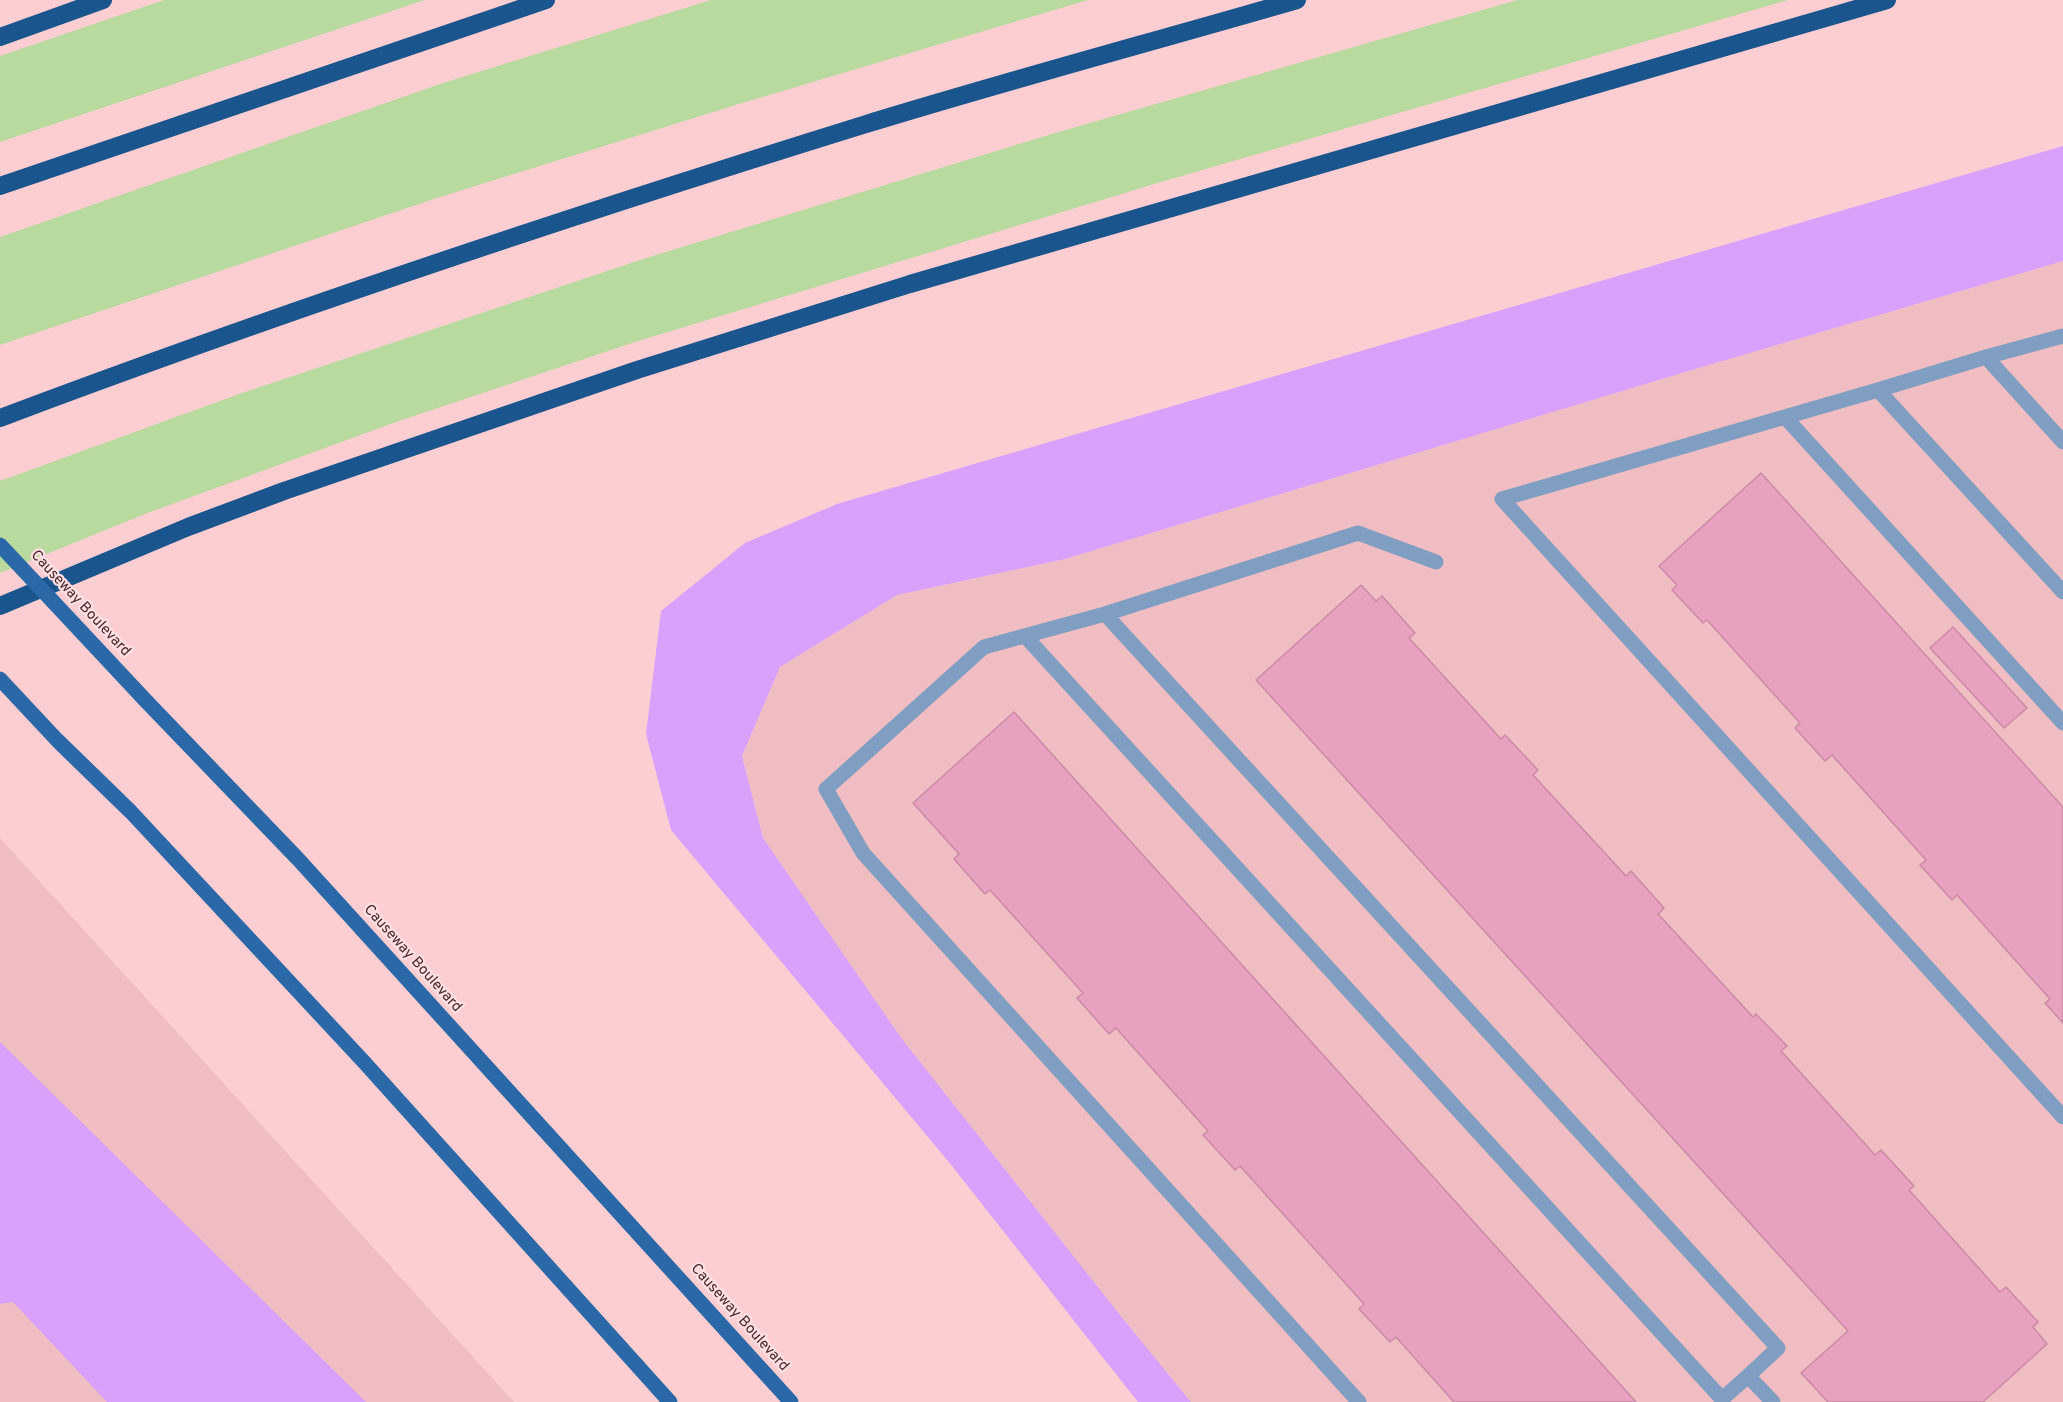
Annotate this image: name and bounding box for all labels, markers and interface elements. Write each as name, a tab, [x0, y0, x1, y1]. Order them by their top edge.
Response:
street label: Causeway Boulevard	[26, 547, 134, 661]
street label: Causeway Boulevard	[359, 901, 465, 1017]
street label: Causeway Boulevard	[686, 1260, 792, 1376]

